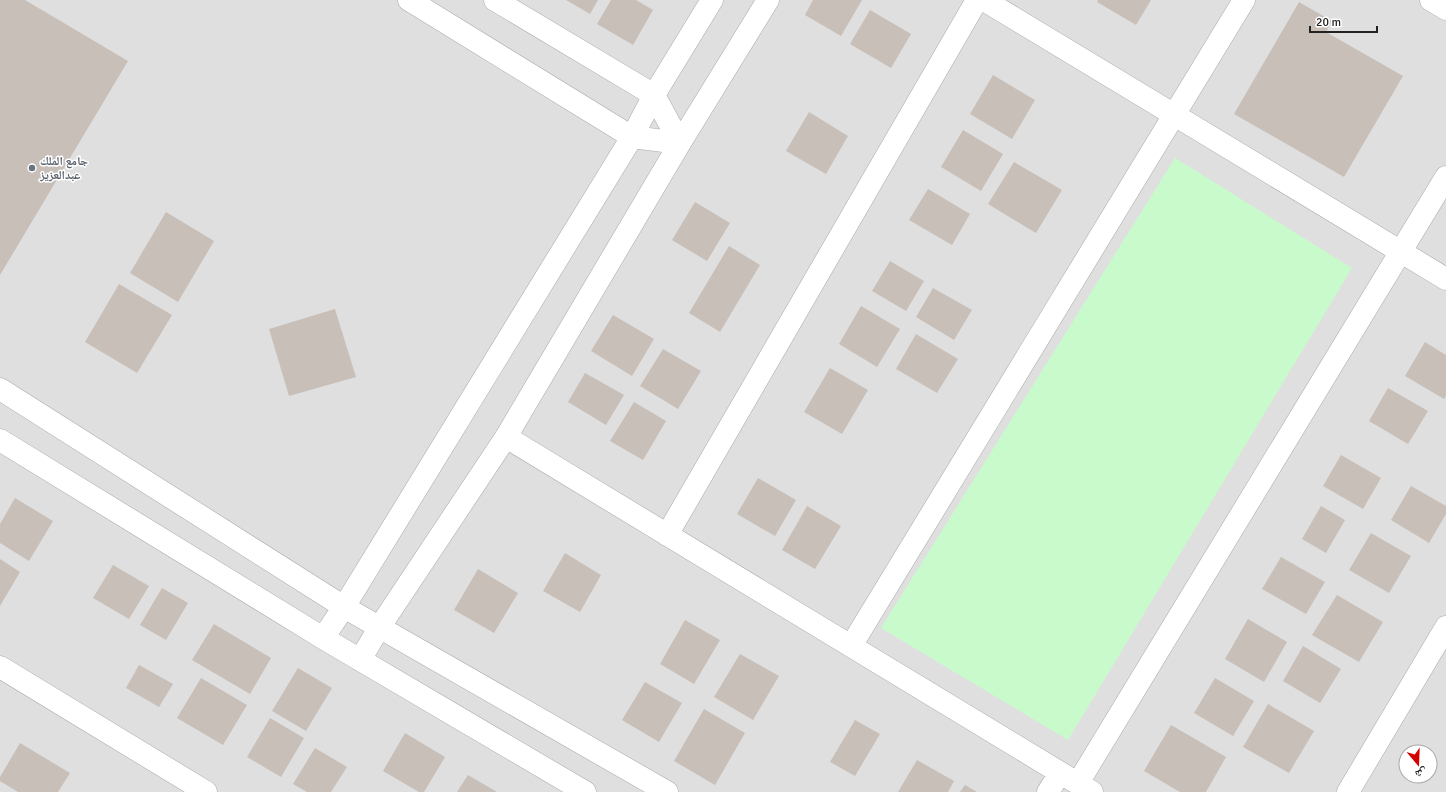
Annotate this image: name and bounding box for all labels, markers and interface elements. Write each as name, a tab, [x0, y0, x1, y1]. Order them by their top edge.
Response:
scale bar	[1310, 8, 1377, 34]
text: 20 m	[1316, 15, 1341, 30]
place label: جامع الملك عبدالعزيز	[39, 154, 88, 183]
marker: جامع الملك عبدالعزيز	[27, 163, 37, 173]
north arrow	[1398, 744, 1438, 784]
text: ش	[1413, 764, 1429, 781]

